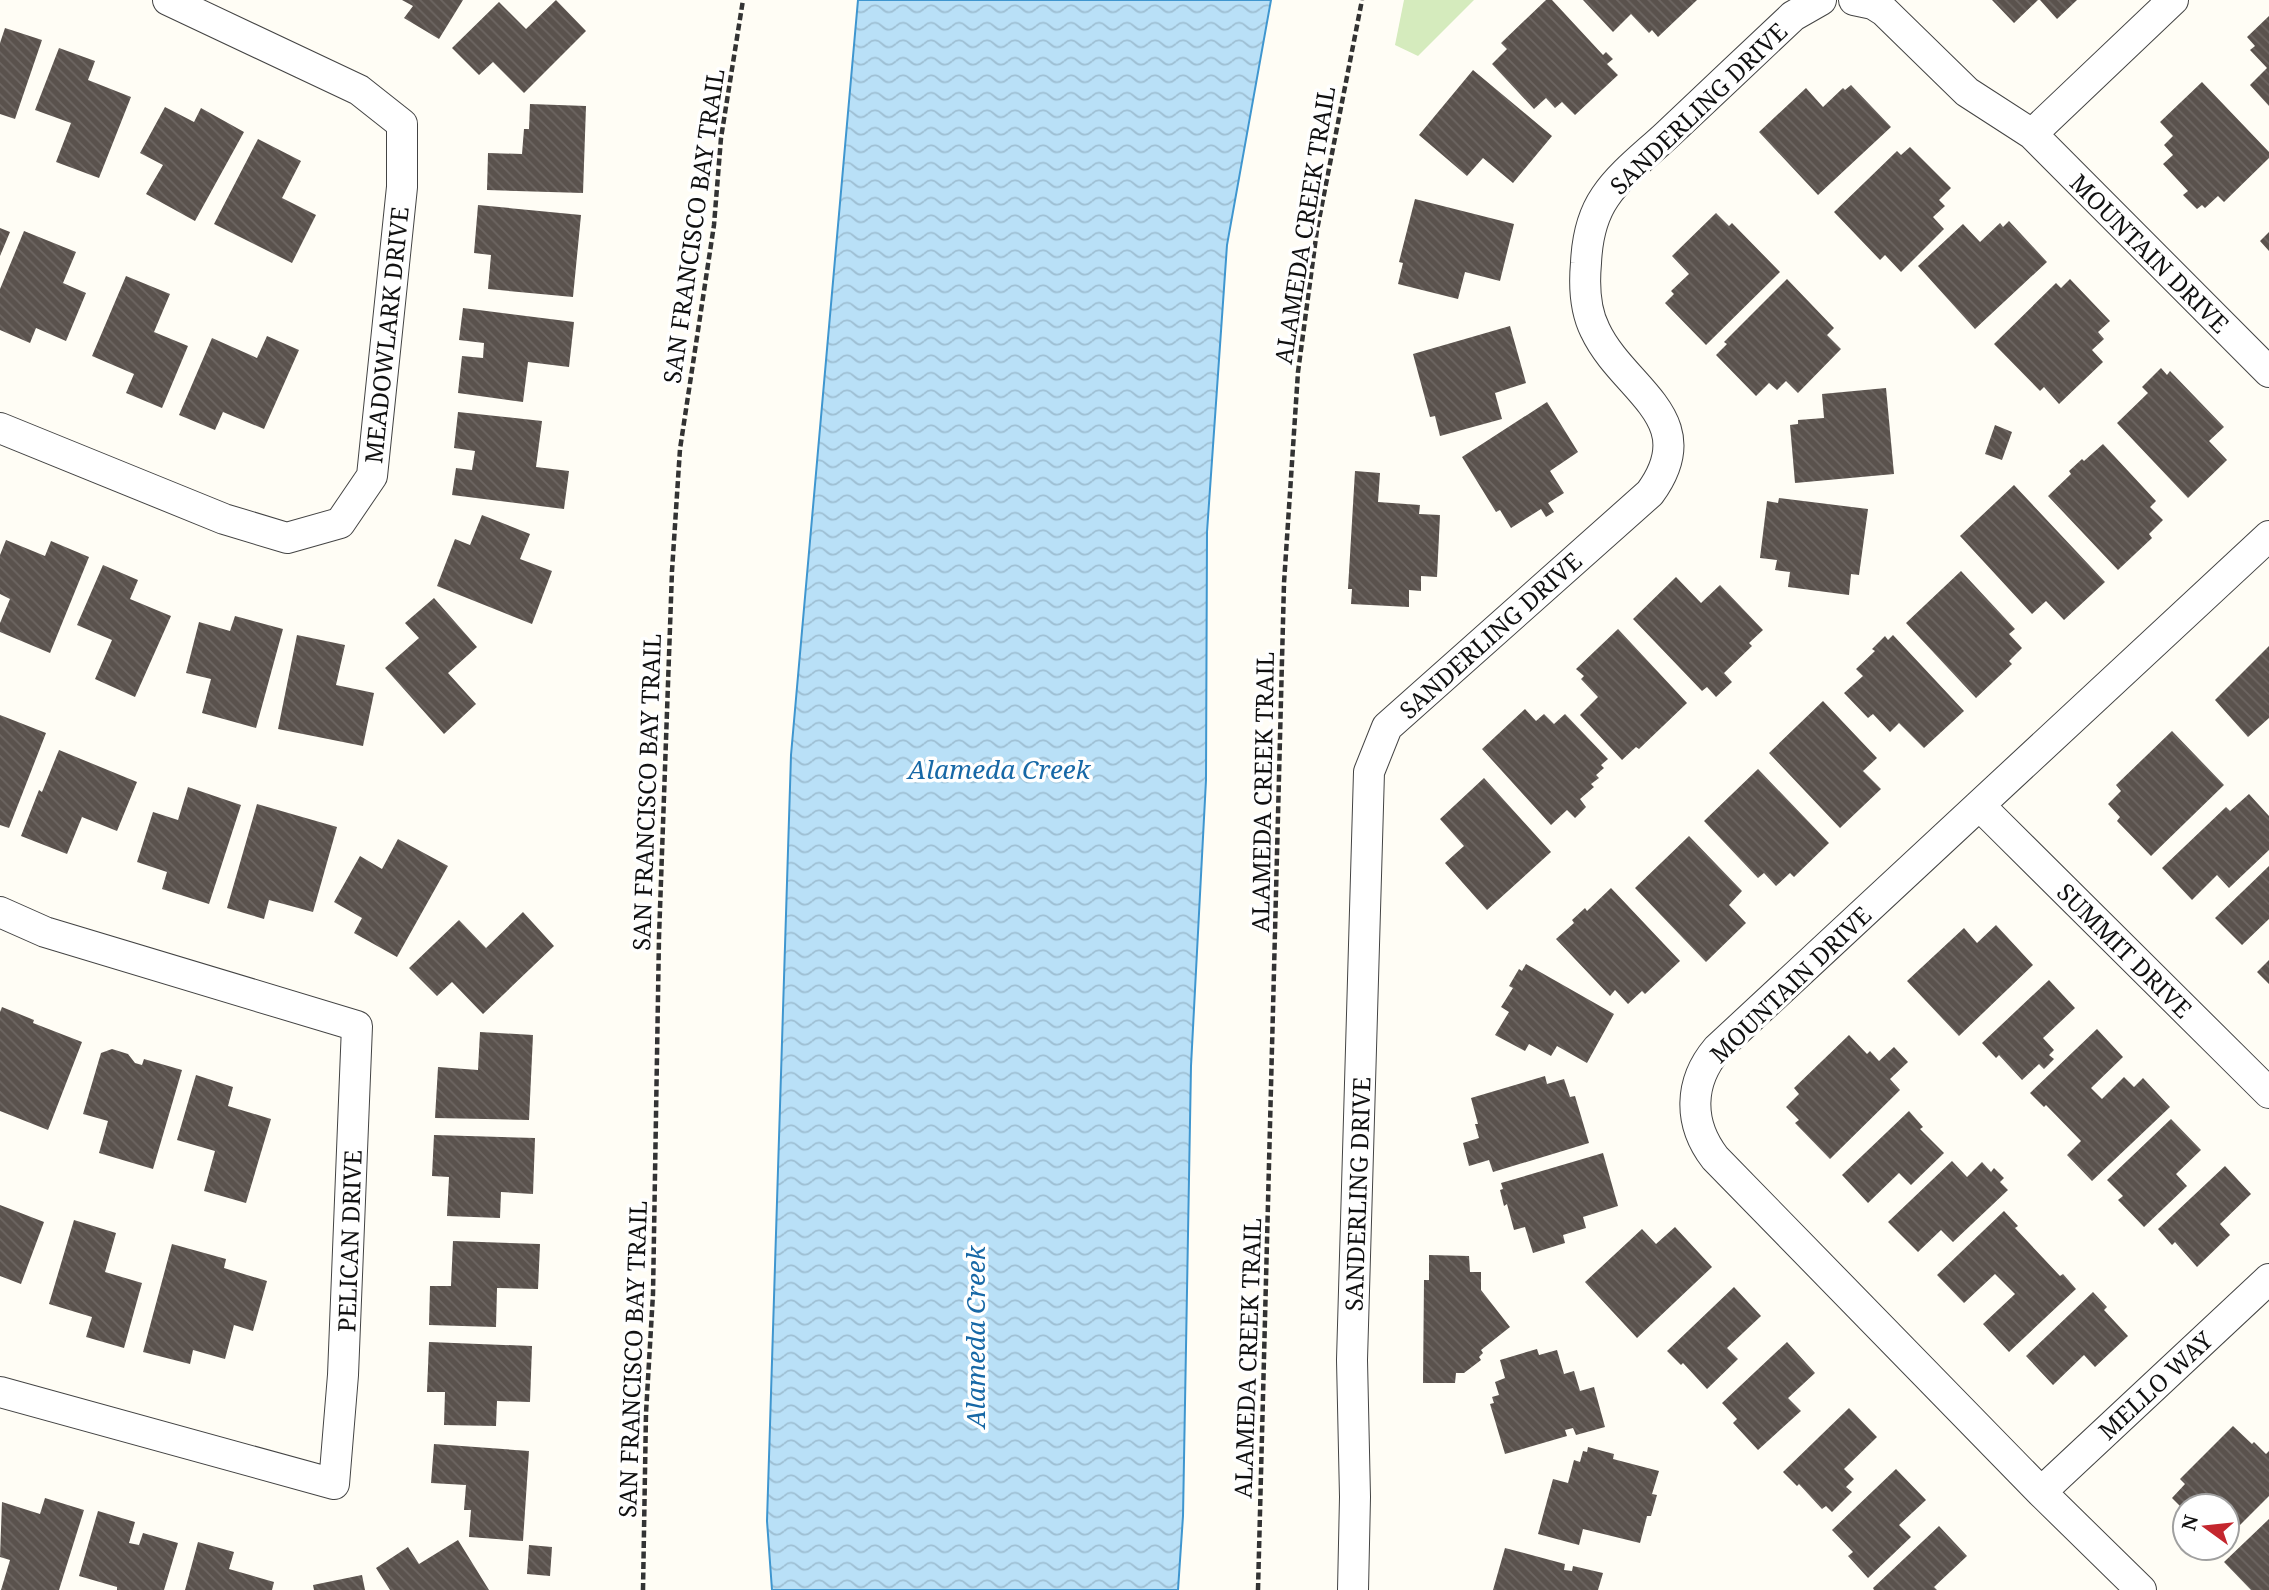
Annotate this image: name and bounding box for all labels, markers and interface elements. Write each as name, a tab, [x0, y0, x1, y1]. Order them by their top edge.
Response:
street label: SANDERLING DRIVE	[1602, 15, 1794, 201]
street label: SAN FRANCISCO BAY TRAIL	[655, 67, 731, 385]
street label: ALAMEDA CREEK TRAIL	[1266, 84, 1342, 366]
street label: MOUNTAIN DRIVE	[2063, 166, 2237, 340]
street label: MEADOWLARK DRIVE	[356, 205, 416, 465]
street label: SANDERLING DRIVE	[1392, 544, 1588, 726]
street label: SAN FRANCISCO BAY TRAIL	[624, 633, 668, 951]
street label: ALAMEDA CREEK TRAIL	[1243, 651, 1281, 933]
water label: Alameda Creek	[906, 751, 1092, 787]
street label: SUMMIT DRIVE	[2050, 875, 2200, 1025]
street label: MOUNTAIN DRIVE	[1702, 898, 1878, 1070]
street label: SANDERLING DRIVE	[1336, 1076, 1378, 1312]
street label: PELICAN DRIVE	[329, 1149, 369, 1333]
street label: SAN FRANCISCO BAY TRAIL	[610, 1200, 654, 1518]
street label: ALAMEDA CREEK TRAIL	[1226, 1217, 1268, 1499]
water label: Alameda Creek	[957, 1244, 993, 1430]
street label: MELLO WAY	[2091, 1323, 2220, 1447]
north arrow	[2171, 1492, 2241, 1562]
text: N	[2175, 1512, 2204, 1533]

